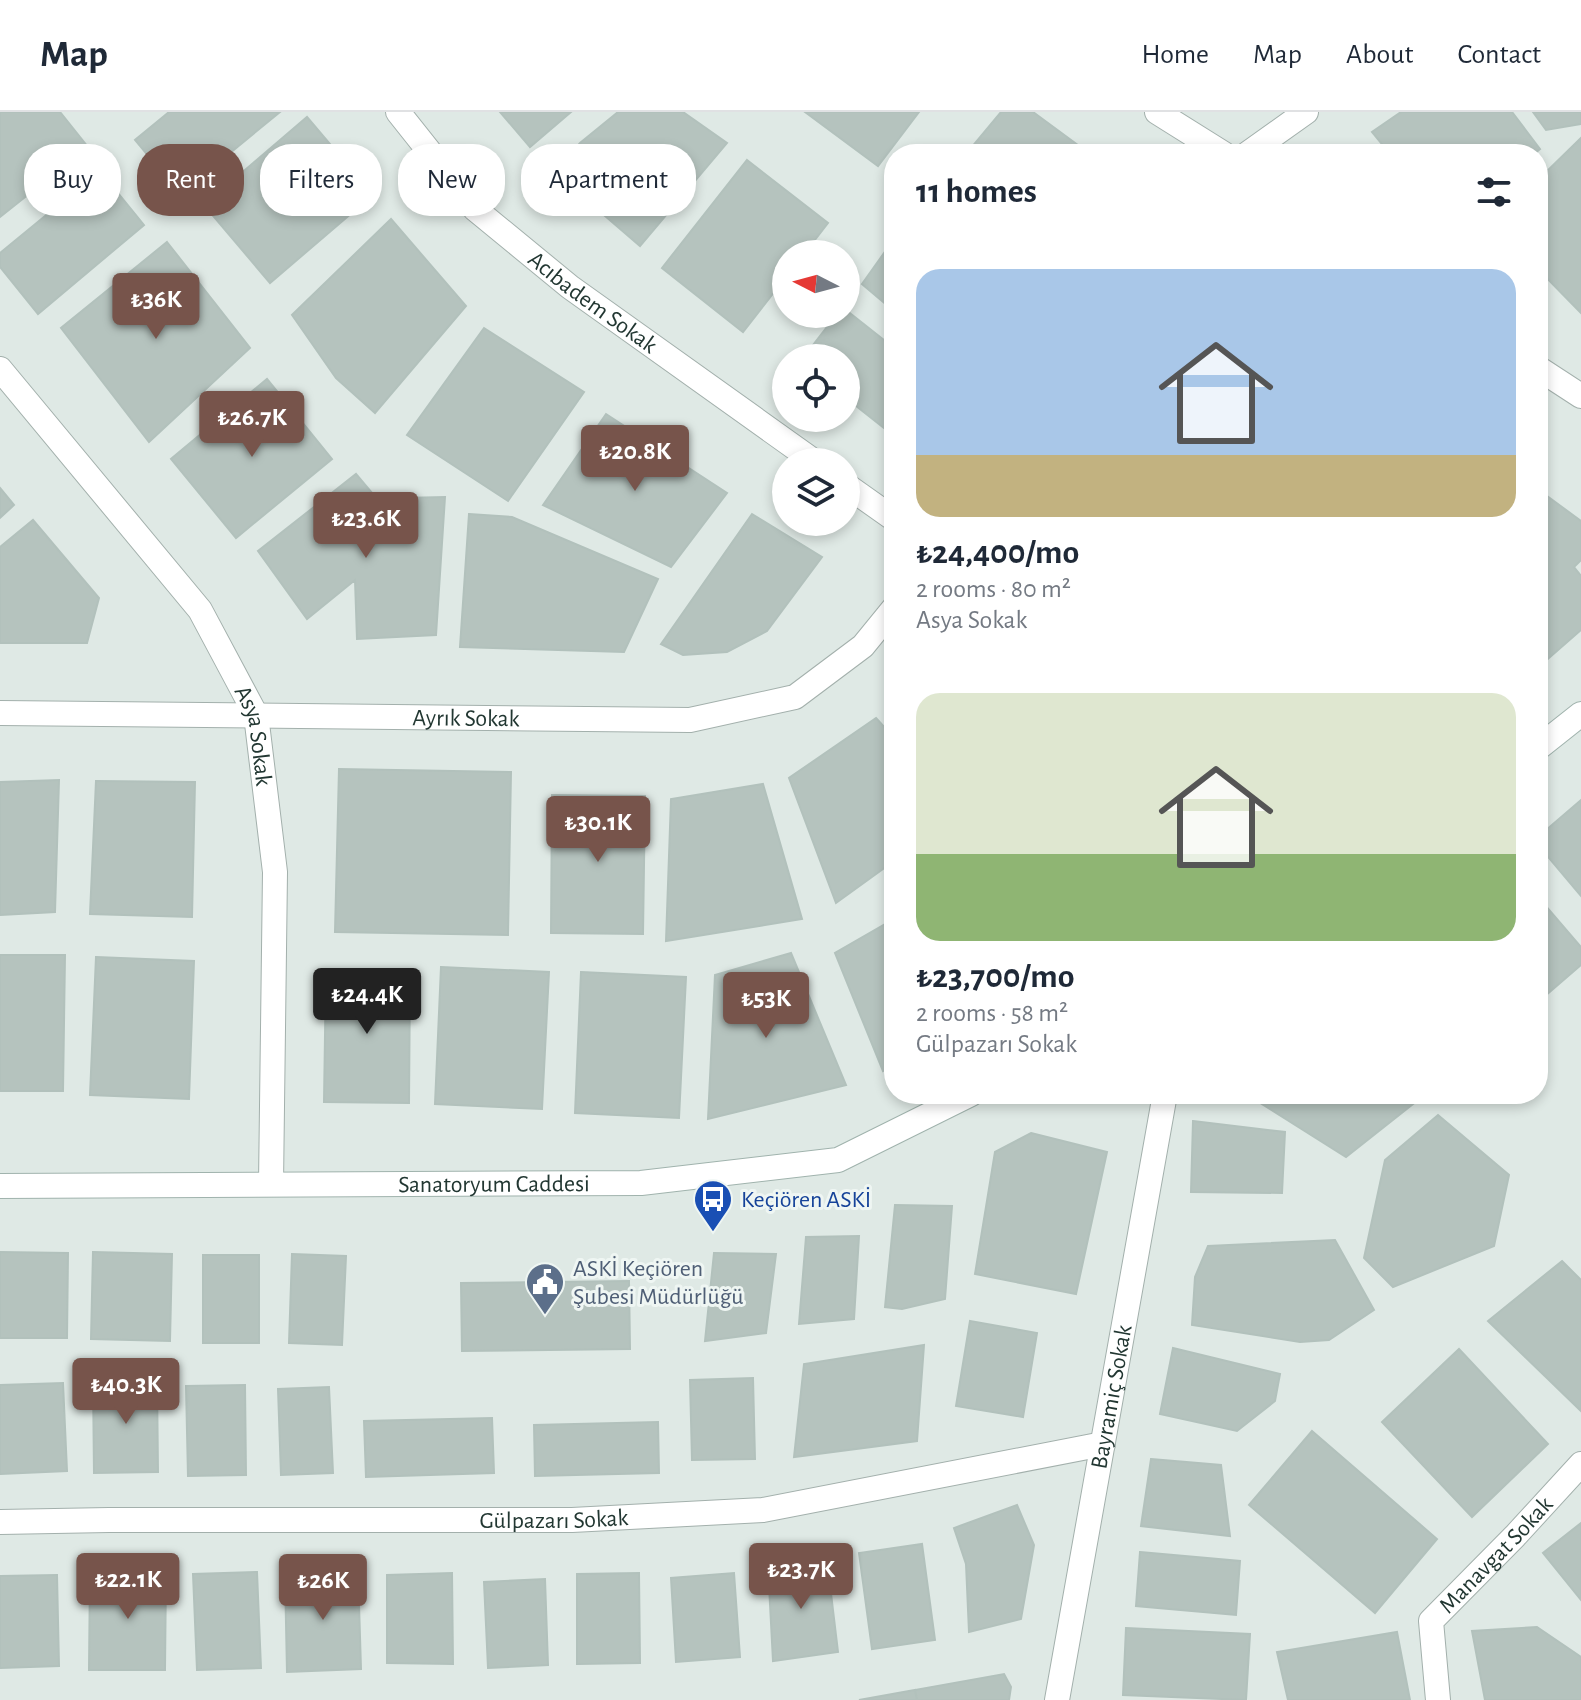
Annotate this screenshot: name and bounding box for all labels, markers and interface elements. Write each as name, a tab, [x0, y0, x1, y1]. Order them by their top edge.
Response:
text: Map	[40, 36, 108, 74]
text: Home	[1142, 41, 1209, 69]
text: Map	[1253, 41, 1302, 69]
text: About	[1346, 41, 1414, 69]
text: Contact	[1458, 41, 1541, 69]
chip: Buy	[24, 144, 121, 216]
chip: Rent	[137, 144, 244, 216]
chip: Filters	[260, 144, 382, 216]
chip: New	[398, 144, 505, 216]
chip: Apartment	[521, 144, 696, 216]
icon: filters	[1472, 170, 1516, 214]
text: 11 homes	[916, 175, 1037, 209]
north arrow	[772, 240, 860, 328]
map controls	[772, 240, 860, 536]
street label: Acıbadem Sokak	[523, 247, 661, 358]
pin: ₺36K	[109, 273, 203, 341]
text: ₺36K	[130, 286, 182, 312]
icon: home	[1144, 321, 1288, 465]
button: locate	[772, 344, 860, 432]
pin: ₺26.7K	[187, 391, 317, 459]
text: ₺26.7K	[217, 404, 287, 430]
pin: ₺20.8K	[570, 425, 700, 493]
text: ₺20.8K	[599, 438, 671, 464]
button: layers	[772, 448, 860, 536]
pin: ₺23.6K	[301, 492, 431, 560]
text: ₺23.6K	[331, 505, 401, 531]
text: ₺24,400/mo	[916, 536, 1079, 570]
text: 2 rooms · 80 m²	[916, 576, 1071, 602]
text: Asya Sokak	[916, 607, 1027, 633]
street label: Asya Sokak	[230, 682, 275, 787]
street label: Ayrık Sokak	[412, 706, 520, 731]
icon: home	[1144, 745, 1288, 889]
pin: ₺30.1K	[533, 796, 663, 864]
text: ₺30.1K	[564, 809, 632, 835]
text: ₺23,700/mo	[916, 960, 1074, 994]
pin: ₺24.4K	[302, 968, 432, 1036]
pin: ₺53K	[719, 972, 813, 1040]
text: ₺24.4K	[331, 981, 403, 1007]
text: ₺53K	[741, 985, 791, 1011]
text: 2 rooms · 58 m²	[916, 1000, 1068, 1026]
text: Gülpazarı Sokak	[916, 1031, 1077, 1057]
street label: Sanatoryum Caddesi	[398, 1172, 590, 1197]
bus stop icon: Keçiören ASKİ	[692, 1178, 734, 1233]
place label: Keçiören ASKİ	[741, 1187, 871, 1212]
place label: ASKİ Keçiören Şubesi Müdürlüğü	[573, 1256, 744, 1309]
public building icon: ASKİ Keçiören Şubesi Müdürlüğü	[524, 1261, 566, 1316]
street label: Bayramiç Sokak	[1087, 1323, 1137, 1471]
pin: ₺40.3K	[61, 1358, 191, 1426]
text: ₺40.3K	[90, 1371, 162, 1397]
street label: Manavgat Sokak	[1435, 1492, 1558, 1618]
street label: Gülpazarı Sokak	[480, 1506, 629, 1533]
pin: ₺23.7K	[736, 1543, 866, 1611]
pin: ₺22.1K	[63, 1553, 193, 1621]
pin: ₺26K	[276, 1554, 370, 1622]
text: ₺23.7K	[767, 1556, 835, 1582]
text: ₺22.1K	[94, 1566, 162, 1592]
text: ₺26K	[297, 1567, 349, 1593]

